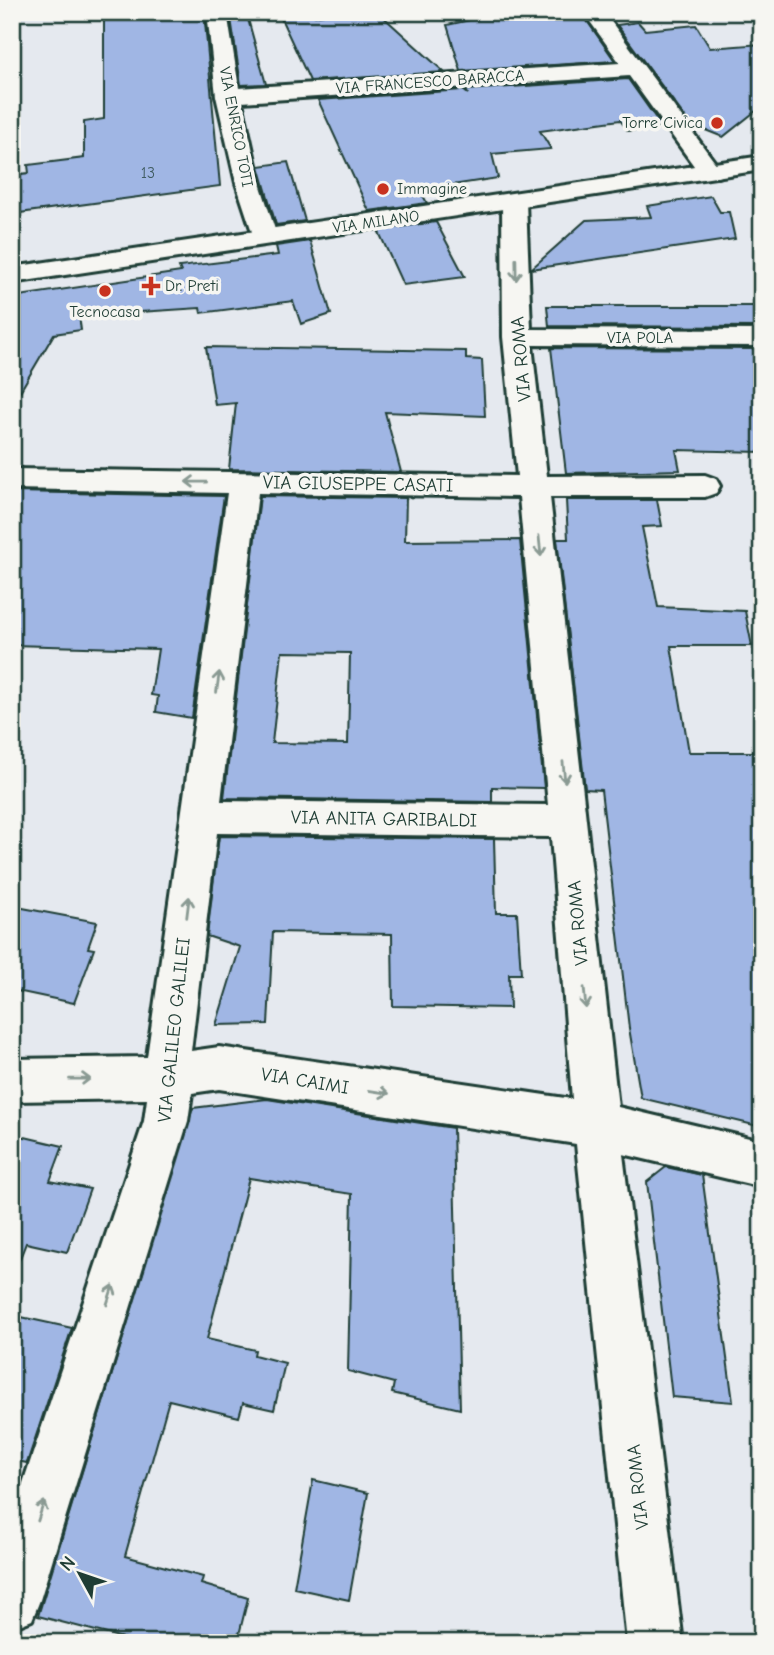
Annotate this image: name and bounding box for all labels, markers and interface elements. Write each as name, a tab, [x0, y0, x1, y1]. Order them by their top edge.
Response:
street label: VIA ENRICO TOTI	[216, 65, 256, 189]
street label: VIA FRANCESCO BARACCA	[335, 66, 525, 98]
place label: Torre Civica	[622, 114, 703, 132]
marker: Torre Civica	[709, 115, 725, 131]
house number: 13	[141, 164, 155, 182]
place label: Immagine	[397, 180, 467, 198]
marker: Immagine	[375, 181, 391, 197]
street label: VIA MILANO	[332, 207, 420, 237]
one-way arrow	[509, 259, 523, 282]
place label: Dr. Preti	[165, 277, 219, 295]
marker: Dr. Preti	[143, 278, 159, 294]
marker: Tecnocasa	[97, 283, 113, 299]
place label: Tecnocasa	[70, 303, 140, 321]
street label: VIA ROMA	[506, 315, 536, 403]
street label: VIA POLA	[607, 329, 673, 347]
street label: VIA GIUSEPPE CASATI	[263, 471, 453, 497]
one-way arrow	[185, 475, 208, 489]
one-way arrow	[533, 534, 546, 557]
one-way arrow	[211, 671, 224, 693]
one-way arrow	[557, 760, 570, 783]
street label: VIA ANITA GARIBALDI	[291, 806, 477, 832]
street label: VIA ROMA	[563, 879, 593, 967]
one-way arrow	[181, 896, 194, 919]
street label: VIA GALILEO GALILEI	[153, 936, 195, 1124]
one-way arrow	[579, 987, 592, 1009]
street label: VIA CAIMI	[260, 1063, 350, 1099]
one-way arrow	[69, 1073, 92, 1086]
one-way arrow	[367, 1086, 390, 1099]
one-way arrow	[105, 1284, 118, 1306]
street label: VIA ROMA	[623, 1443, 653, 1531]
one-way arrow	[35, 1501, 48, 1523]
north arrow	[46, 1540, 116, 1610]
text: N	[55, 1552, 80, 1576]

